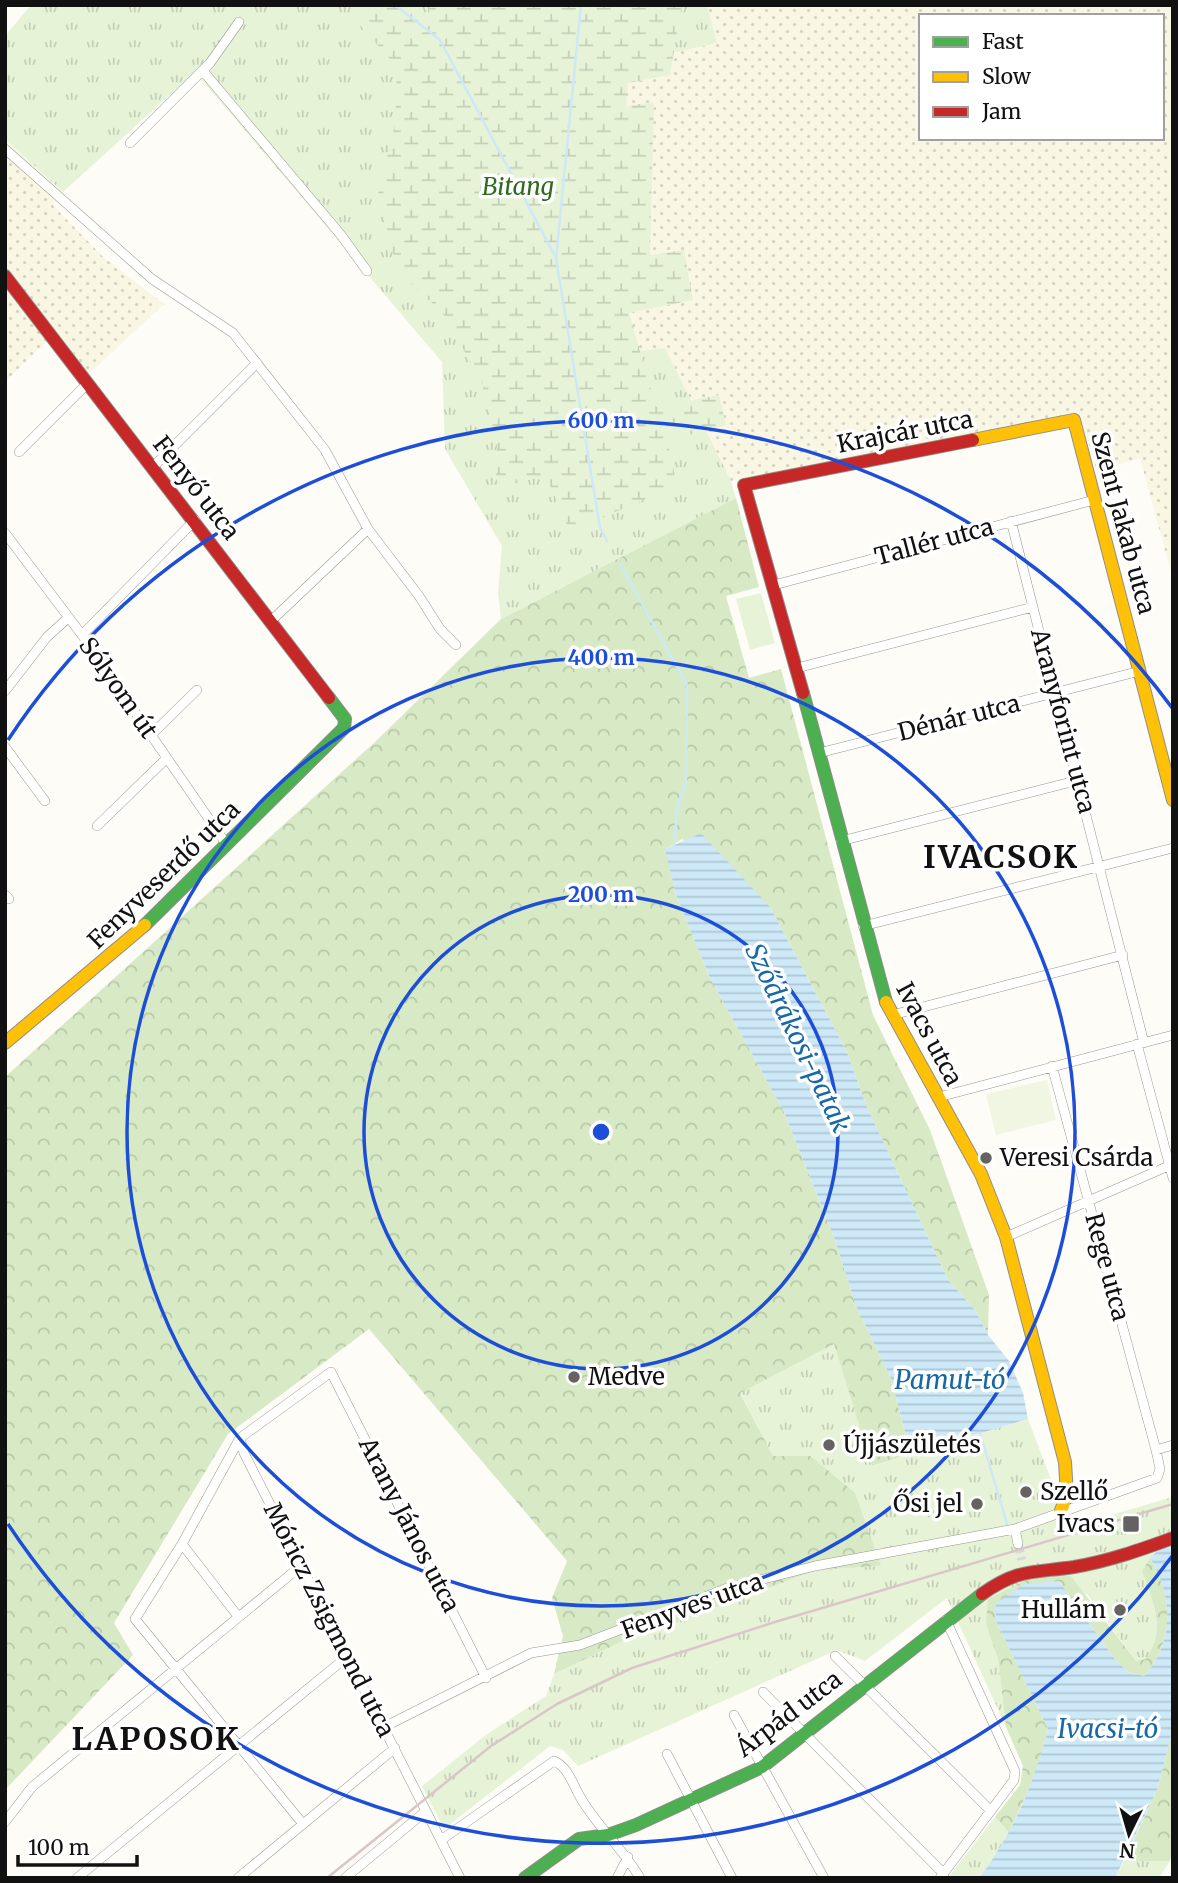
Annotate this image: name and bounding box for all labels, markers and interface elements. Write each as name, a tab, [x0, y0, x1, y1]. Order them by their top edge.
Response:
legend	[919, 14, 1164, 140]
text: Fast	[982, 28, 1024, 55]
text: Slow	[982, 63, 1031, 90]
text: Jam	[981, 98, 1021, 125]
park label: Bitang	[482, 171, 554, 202]
street label: Krajcár utca	[834, 403, 976, 460]
text: 600 m	[568, 407, 634, 434]
street label: Szent Jakab utca	[1084, 428, 1163, 618]
street label: Fenyő utca	[146, 429, 247, 546]
street label: Tallér utca	[871, 511, 997, 572]
street label: Aranyforint utca	[1024, 624, 1103, 817]
street label: Sólyom út	[72, 631, 165, 745]
text: 400 m	[567, 644, 635, 671]
street label: Dénár utca	[894, 687, 1023, 748]
street label: Fenyveserdő utca	[81, 794, 246, 955]
district label: IVACSOK	[923, 837, 1079, 877]
text: 200 m	[568, 881, 634, 908]
water label: Sződrákosi-patak	[738, 938, 858, 1138]
street label: Ivacs utca	[889, 977, 970, 1091]
centre of rings	[589, 1120, 613, 1144]
place label: Veresi Csárda	[999, 1142, 1153, 1173]
marker: Veresi Csárda	[978, 1150, 994, 1166]
street label: Rege utca	[1078, 1210, 1137, 1324]
place label: Medve	[588, 1361, 665, 1392]
water label: Pamut-tó	[894, 1363, 1006, 1396]
marker: Medve	[566, 1369, 582, 1385]
place label: Újjászületés	[843, 1428, 981, 1460]
street label: Arany János utca	[352, 1431, 467, 1618]
marker: Újjászületés	[821, 1437, 837, 1453]
place label: Szellő	[1040, 1476, 1108, 1507]
marker: Szellő	[1018, 1484, 1034, 1500]
place label: Ősi jel	[893, 1488, 963, 1519]
marker: Ősi jel	[969, 1496, 985, 1512]
street label: Móricz Zsigmond utca	[257, 1497, 402, 1742]
place label: Ivacs	[1057, 1508, 1115, 1539]
marker: Ivacs	[1121, 1514, 1141, 1534]
street label: Fenyves utca	[617, 1565, 767, 1646]
place label: Hullám	[1021, 1594, 1106, 1625]
marker: Hullám	[1112, 1602, 1128, 1618]
street label: Árpád utca	[729, 1664, 848, 1764]
water label: Ivacsi-tó	[1058, 1712, 1158, 1745]
district label: LAPOSOK	[71, 1719, 241, 1759]
north arrow	[1094, 1799, 1164, 1869]
scale bar	[18, 1824, 136, 1868]
text: 100 m	[28, 1834, 90, 1861]
text: N	[1119, 1838, 1136, 1864]

